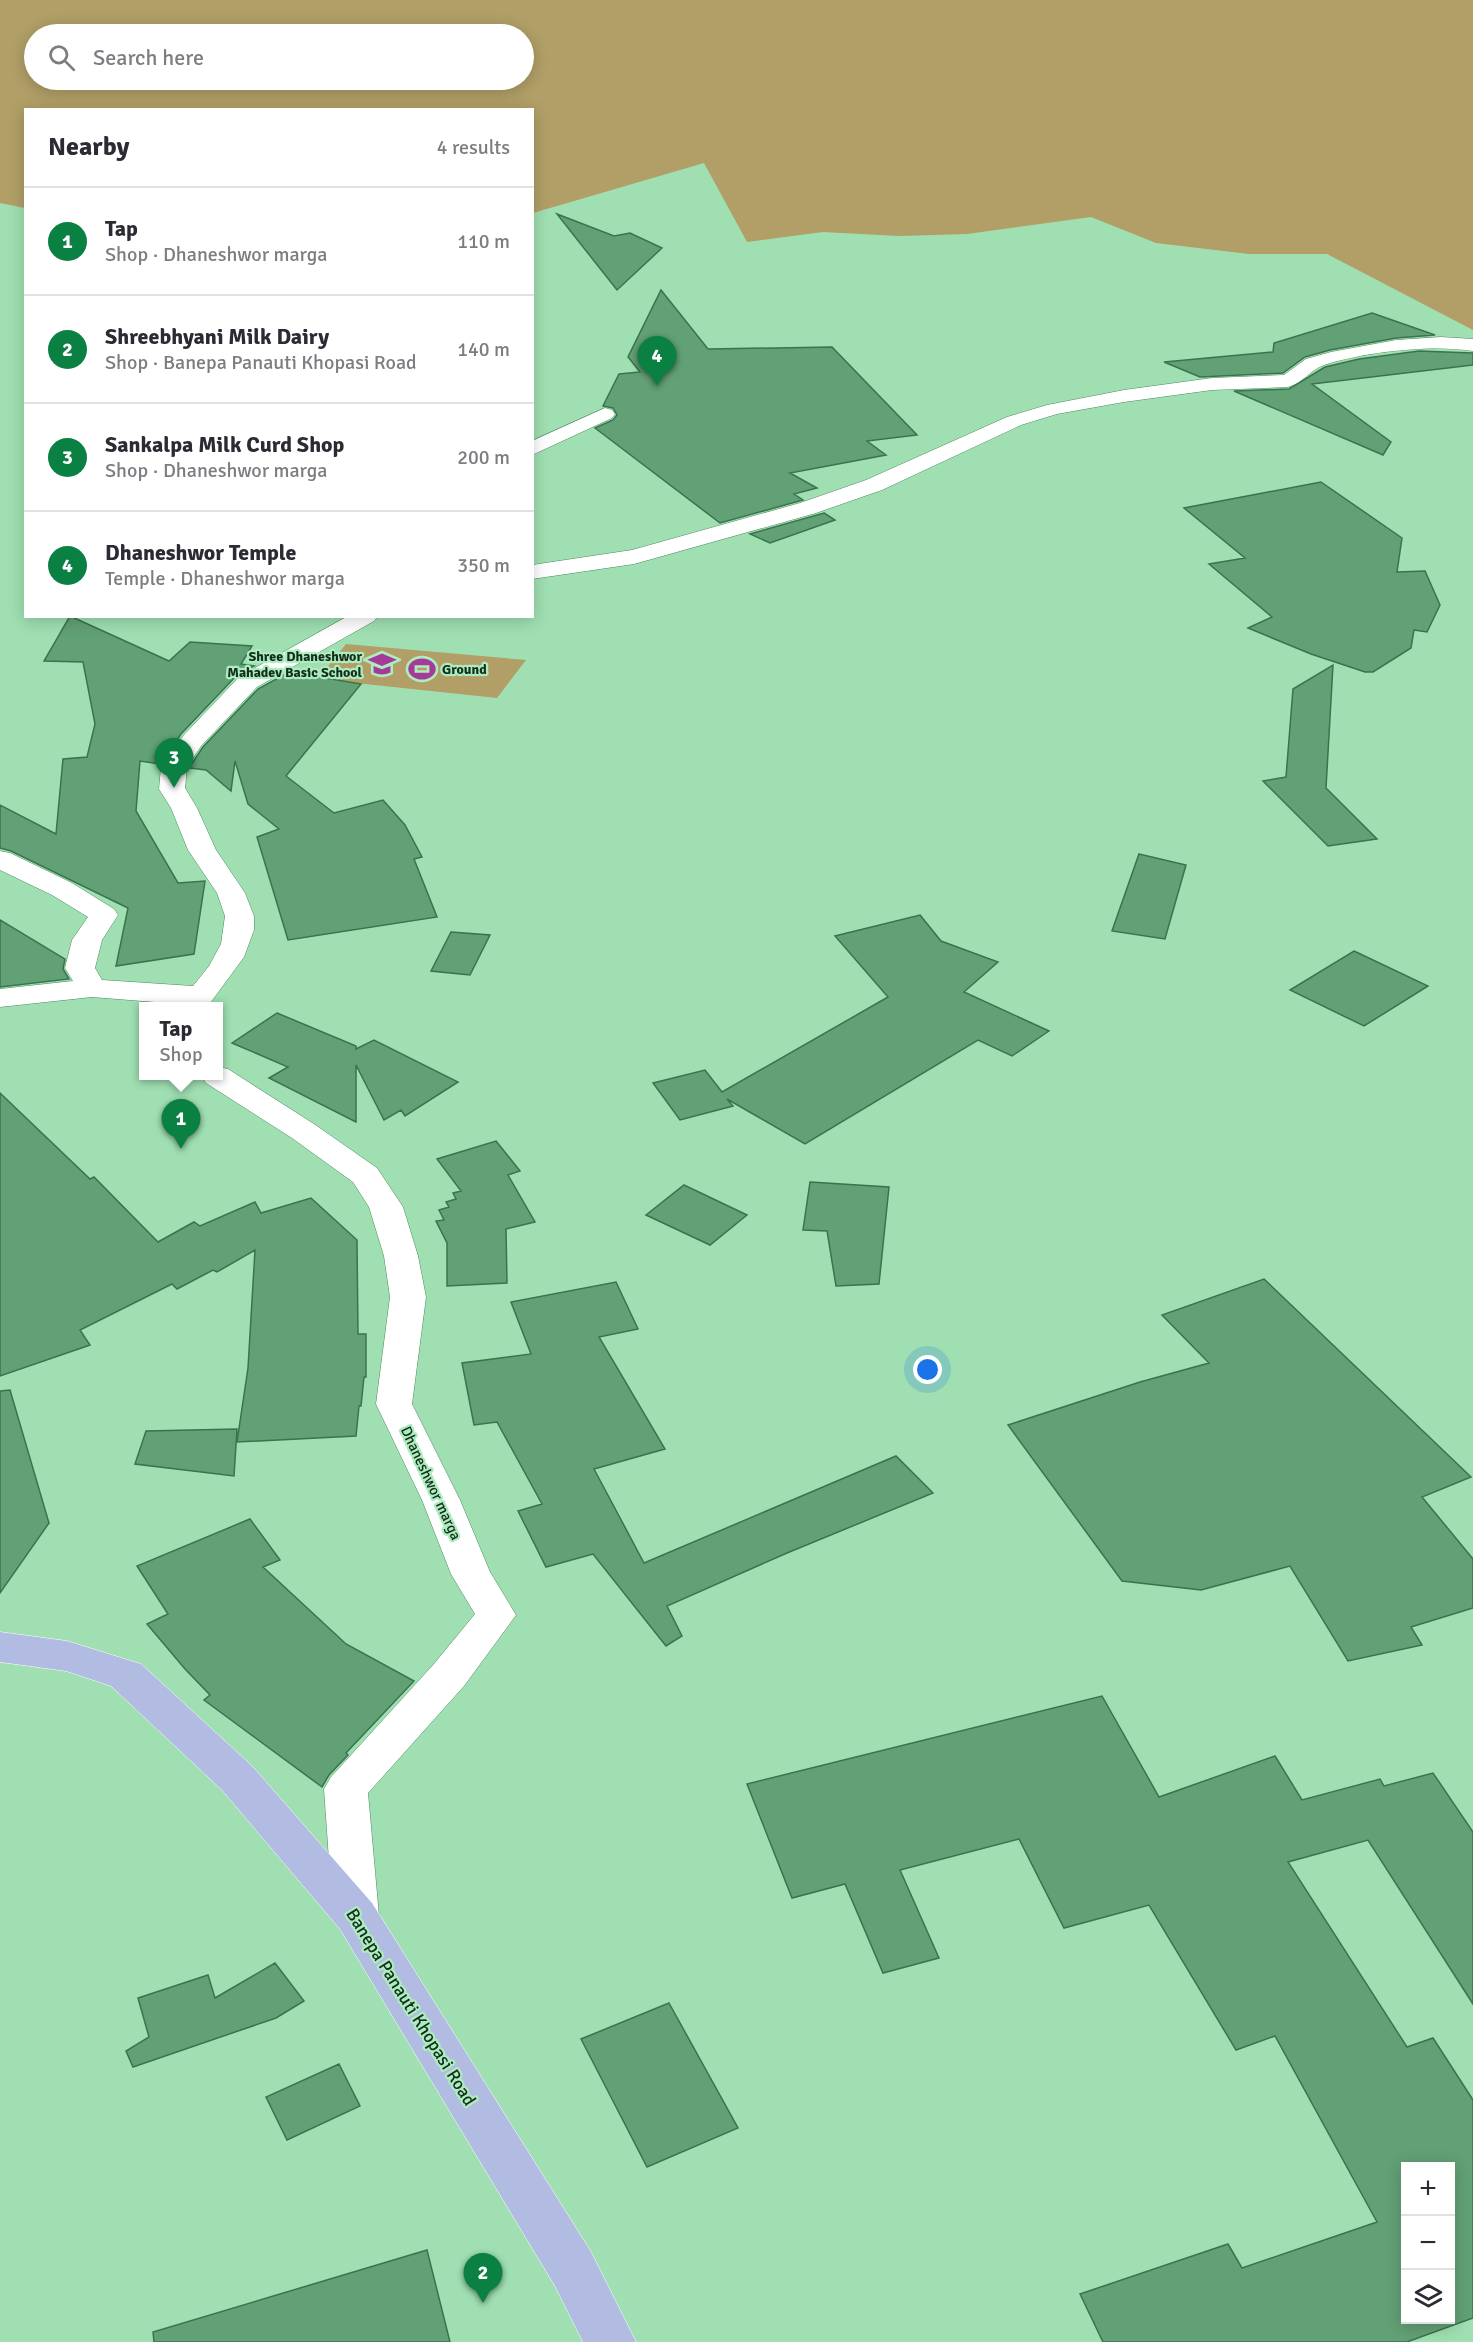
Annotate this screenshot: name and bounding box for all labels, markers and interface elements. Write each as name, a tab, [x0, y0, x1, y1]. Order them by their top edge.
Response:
search box	[24, 24, 534, 90]
icon: search	[45, 41, 78, 74]
text: Search here	[93, 44, 204, 71]
text: Nearby	[48, 131, 129, 163]
text: 4 results	[437, 135, 510, 160]
text: Tap	[105, 215, 138, 242]
text: 1	[62, 229, 73, 254]
text: 110 m	[457, 229, 510, 254]
text: Shop · Dhaneshwor marga	[105, 242, 327, 267]
text: Shreebhyani Milk Dairy	[105, 323, 329, 350]
pin: 4	[638, 336, 676, 386]
text: 2	[62, 337, 73, 362]
text: 140 m	[457, 337, 510, 362]
text: Shop · Banepa Panauti Khopasi Road	[105, 350, 417, 375]
text: Sankalpa Milk Curd Shop	[105, 431, 344, 458]
text: 3	[62, 445, 73, 470]
text: 200 m	[457, 445, 510, 470]
text: Shop · Dhaneshwor marga	[105, 458, 327, 483]
text: Dhaneshwor Temple	[105, 539, 296, 566]
text: 4	[62, 553, 73, 578]
text: 350 m	[457, 553, 510, 578]
text: Temple · Dhaneshwor marga	[105, 566, 345, 591]
place label: Shree Dhaneshwor Mahadev Basic School	[227, 648, 363, 681]
school or university icon: Shree Dhaneshwor Mahadev Basic School	[367, 649, 397, 679]
sports icon: Ground	[407, 654, 437, 684]
place label: Ground	[442, 661, 487, 678]
pin: 3	[154, 738, 194, 788]
popup	[139, 1002, 223, 1080]
text: Tap	[160, 1015, 192, 1042]
text: Shop	[160, 1042, 203, 1067]
pin: 1	[162, 1100, 201, 1149]
your location	[913, 1355, 942, 1384]
street label: Dhaneshwor marga	[397, 1423, 465, 1543]
street label: Banepa Panauti Khopasi Road	[341, 1904, 481, 2110]
map controls	[1401, 2162, 1455, 2324]
button: +	[1401, 2162, 1455, 2216]
button: −	[1401, 2216, 1455, 2270]
pin: 2	[464, 2254, 502, 2303]
button: layers	[1401, 2270, 1455, 2324]

